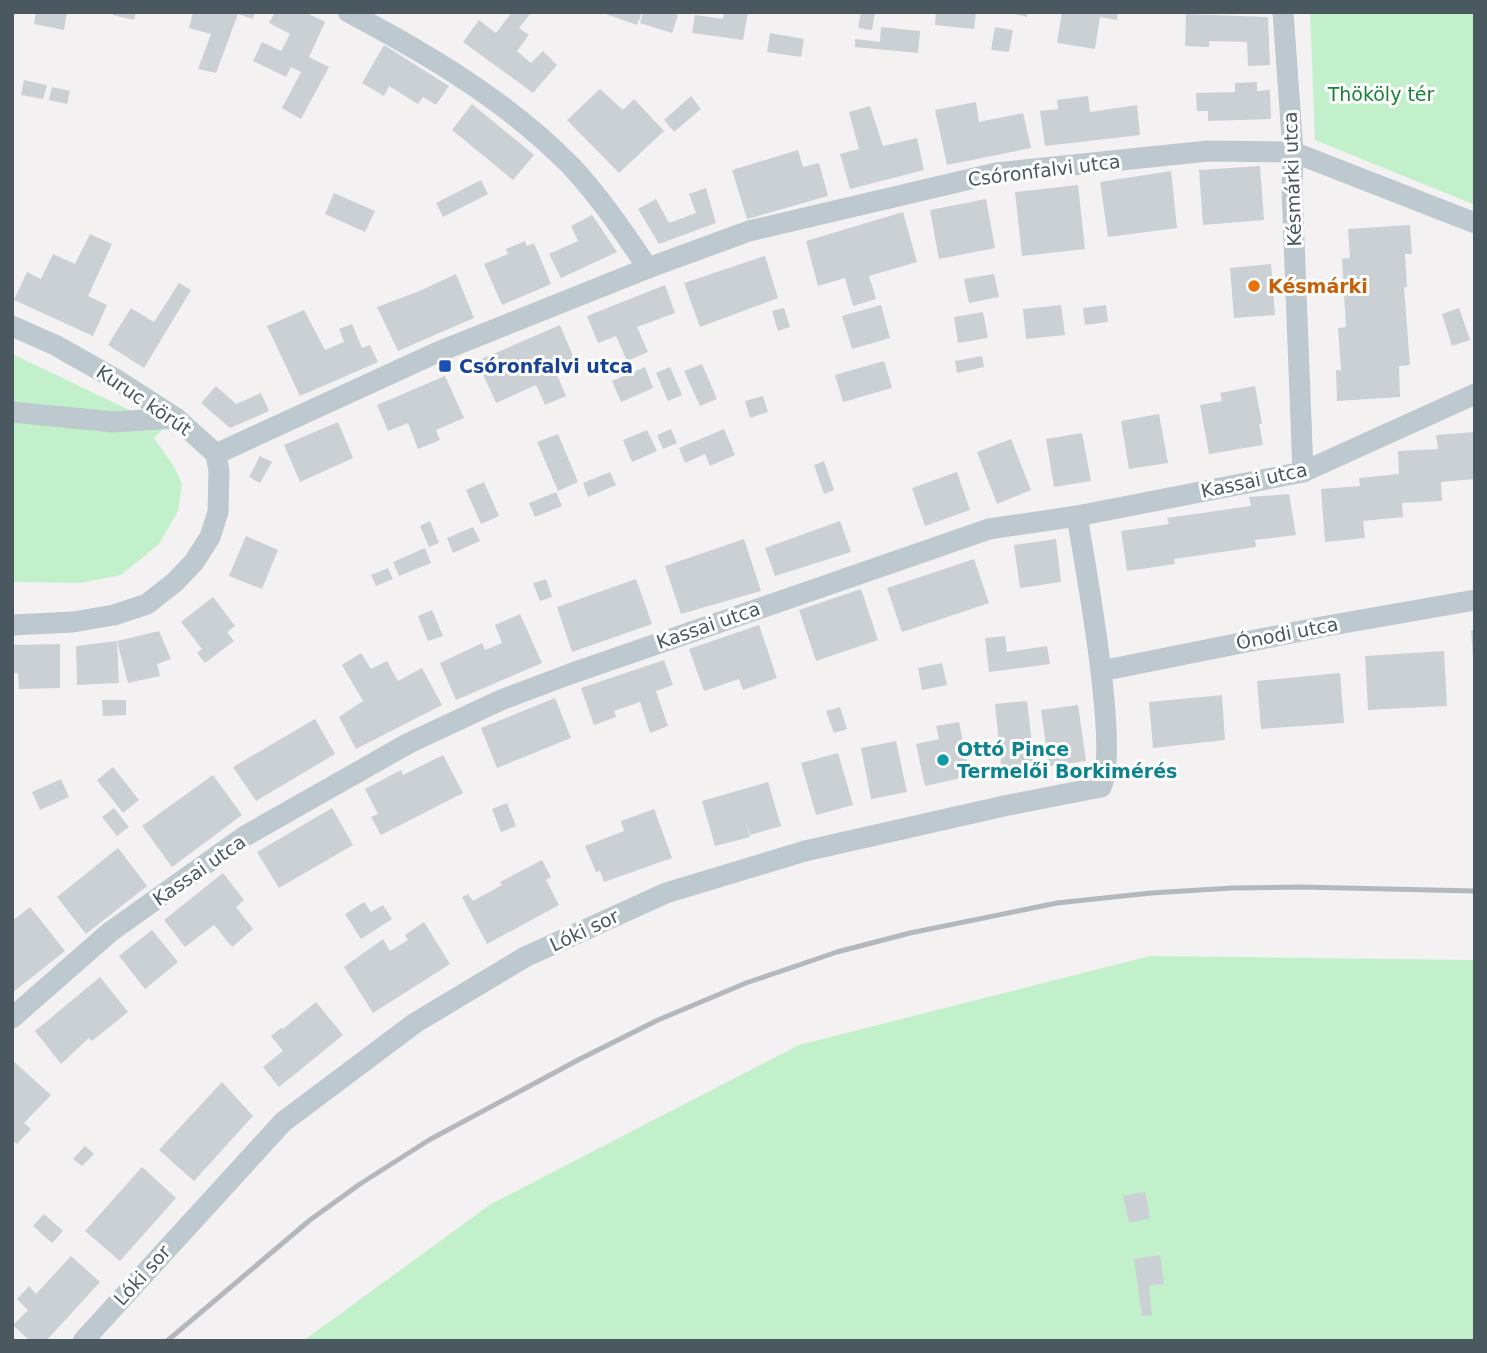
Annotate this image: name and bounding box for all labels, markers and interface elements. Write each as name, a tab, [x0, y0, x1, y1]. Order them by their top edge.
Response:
park label: Thököly tér	[1327, 83, 1435, 105]
street label: Késmárki utca	[1279, 111, 1305, 247]
street label: Csóronfalvi utca	[966, 150, 1122, 190]
place label: Késmárki	[1268, 275, 1368, 297]
marker: Késmárki	[1246, 278, 1262, 294]
place label: Csóronfalvi utca	[459, 355, 633, 377]
marker: Csóronfalvi utca	[437, 358, 453, 374]
street label: Kuruc körút	[93, 360, 195, 440]
street label: Kassai utca	[1199, 458, 1309, 502]
street label: Kassai utca	[653, 597, 763, 653]
street label: Ónodi utca	[1234, 611, 1340, 654]
place label: Ottó Pince Termelői Borkimérés	[957, 738, 1177, 782]
marker: Ottó Pince Termelői Borkimérés	[935, 752, 951, 768]
street label: Kassai utca	[148, 830, 250, 910]
street label: Lóki sor	[546, 904, 622, 956]
street label: Lóki sor	[109, 1240, 175, 1310]

